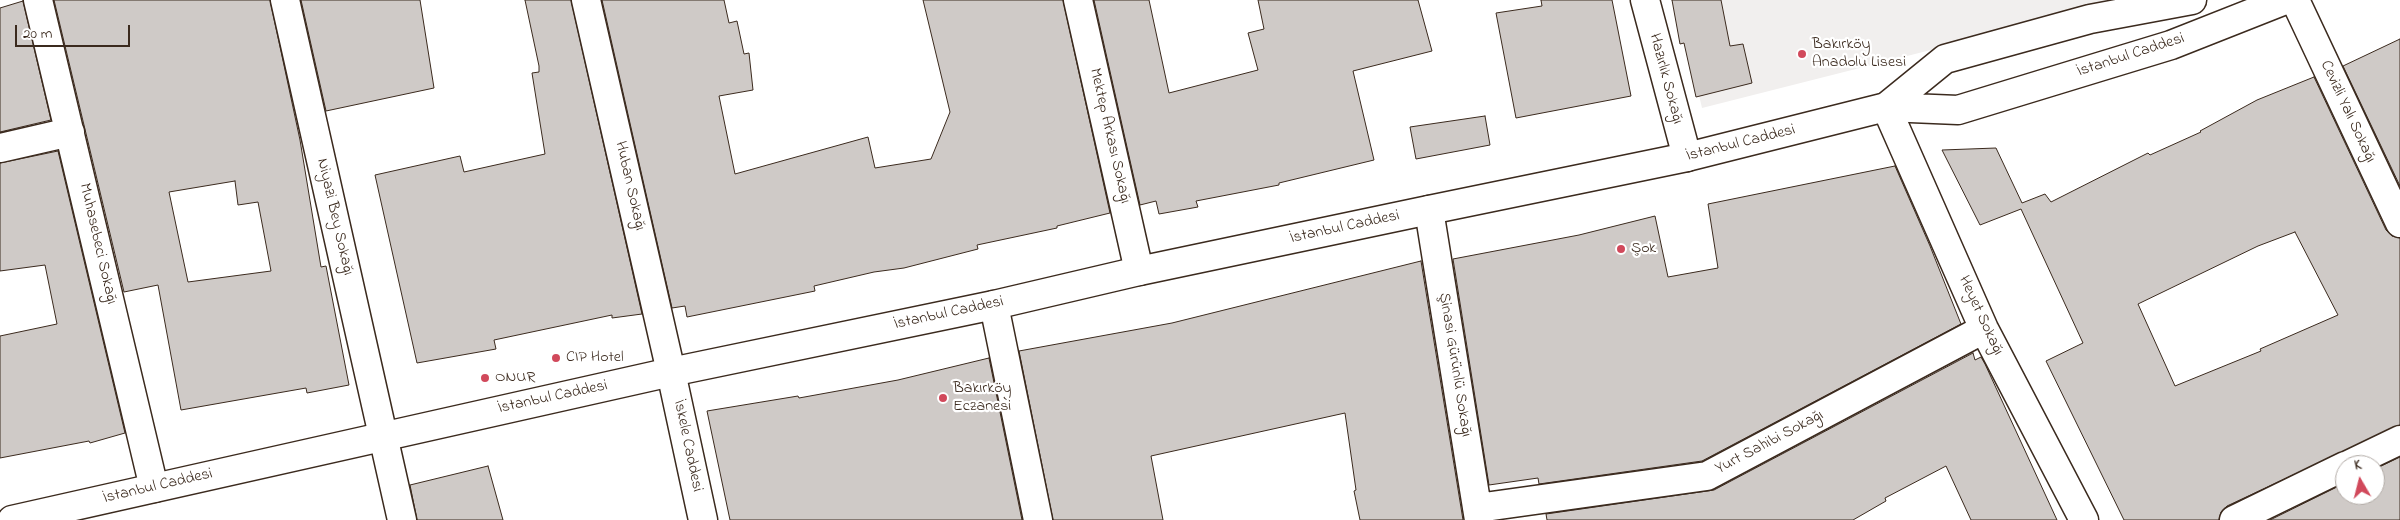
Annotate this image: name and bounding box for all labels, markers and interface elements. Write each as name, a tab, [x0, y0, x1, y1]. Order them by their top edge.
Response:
scale bar	[18, 15, 132, 47]
text: 20 m	[23, 23, 52, 45]
street label: İstanbul Caddesi	[2075, 30, 2187, 82]
street label: Hazırlık Sokağı	[1644, 32, 1686, 126]
place label: Bakırköy Anadolu Lisesi	[1812, 35, 1906, 73]
marker: Bakırköy Anadolu Lisesi	[1796, 48, 1808, 60]
street label: Cevizli Yalı Sokağı	[2315, 58, 2379, 166]
street label: Mektep Arkası Sokağı	[1084, 66, 1134, 206]
street label: İstanbul Caddesi	[1685, 121, 1797, 167]
street label: Huban Sokağı	[609, 139, 649, 233]
street label: Niyazi Bey Sokağı	[311, 157, 357, 277]
street label: Muhasebeci Sokağı	[74, 182, 120, 306]
street label: İstanbul Caddesi	[1288, 207, 1402, 249]
place label: Şok	[1631, 239, 1656, 259]
marker: Şok	[1615, 243, 1627, 255]
street label: Heyet Sokağı	[1953, 273, 2007, 359]
street label: Şinasi Gürünlü Sokağı	[1433, 292, 1475, 438]
street label: İstanbul Caddesi	[892, 293, 1006, 335]
place label: CIP Hotel	[566, 348, 624, 368]
marker: CIP Hotel	[550, 352, 562, 364]
place label: ONUR	[495, 368, 535, 388]
marker: ONUR	[479, 372, 491, 384]
street label: İstanbul Caddesi	[496, 377, 610, 419]
place label: Bakırköy Eczanesi	[953, 379, 1011, 417]
marker: Bakırköy Eczanesi	[937, 392, 949, 404]
street label: İskele Caddesi	[668, 398, 706, 494]
street label: Yurt Sahibi Sokağı	[1713, 407, 1827, 479]
north arrow	[2335, 455, 2385, 505]
text: K	[2353, 455, 2363, 477]
street label: İstanbul Caddesi	[101, 465, 215, 509]

